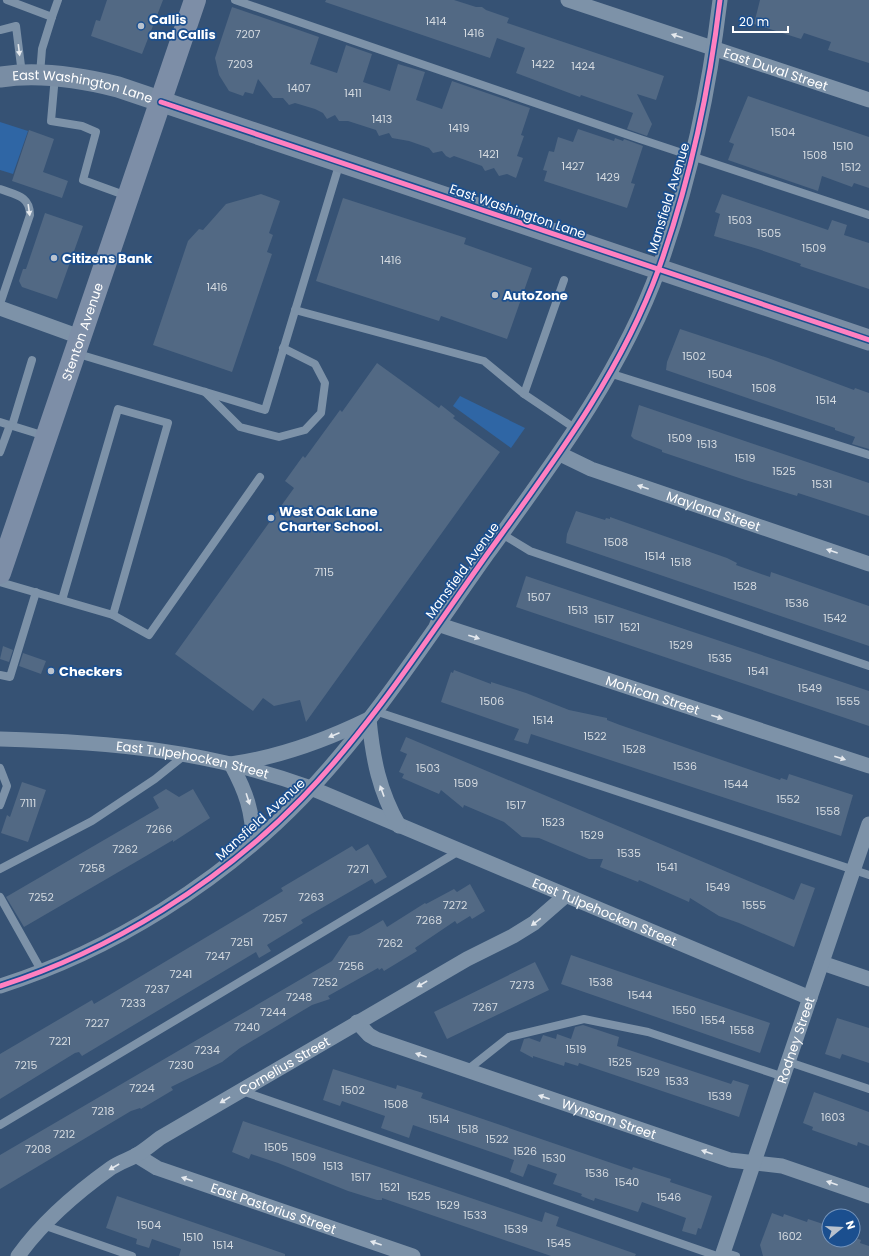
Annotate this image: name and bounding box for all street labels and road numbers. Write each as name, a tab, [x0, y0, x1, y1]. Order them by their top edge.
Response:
street label: East Duval Street	[721, 43, 831, 96]
street label: East Washington Lane	[12, 66, 155, 108]
street label: Mansfield Avenue	[643, 140, 694, 256]
street label: East Washington Lane	[447, 179, 589, 244]
street label: Stenton Avenue	[57, 280, 108, 383]
street label: Mayland Street	[664, 487, 763, 536]
street label: Mansfield Avenue	[421, 518, 504, 622]
street label: Mohican Street	[603, 671, 702, 720]
street label: East Tulpehocken Street	[115, 737, 271, 784]
street label: Mansfield Avenue	[211, 774, 309, 865]
street label: East Tulpehocken Street	[529, 873, 680, 951]
street label: Rodney Street	[772, 994, 820, 1086]
street label: Cornelius Street	[235, 1032, 334, 1100]
street label: Wynsam Street	[559, 1094, 659, 1144]
street label: East Pastorius Street	[208, 1178, 339, 1239]

